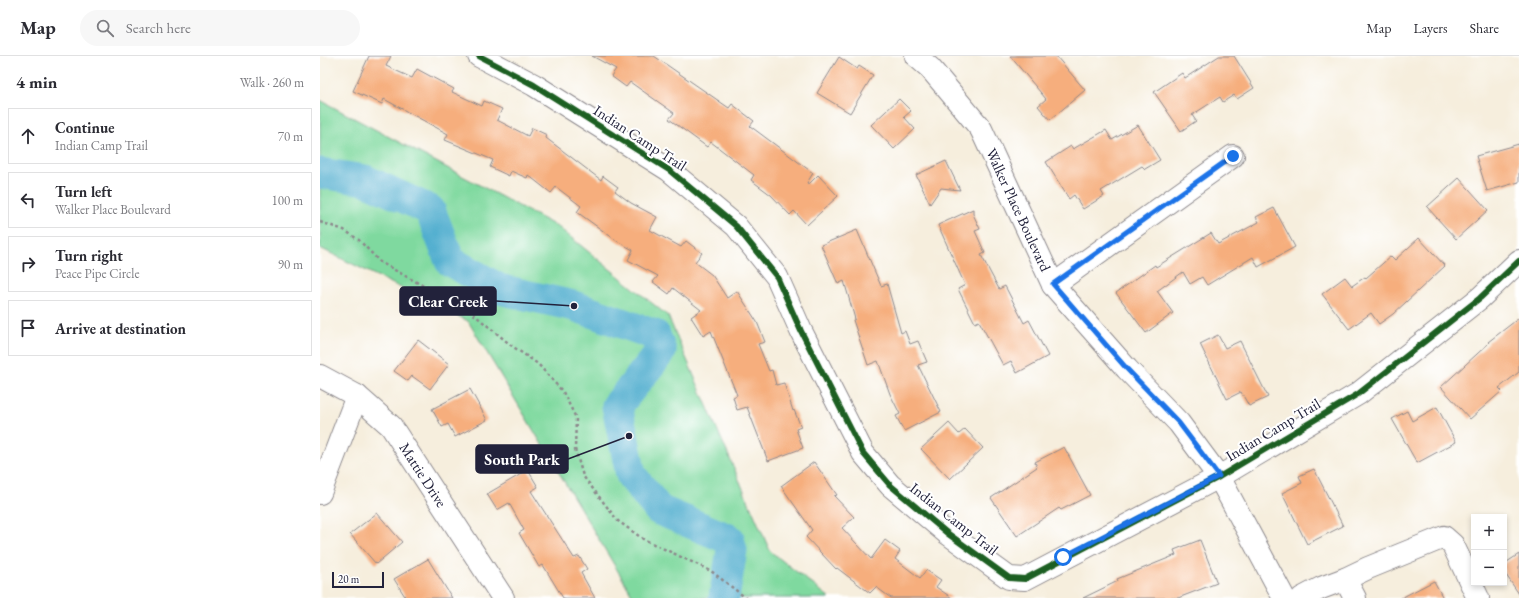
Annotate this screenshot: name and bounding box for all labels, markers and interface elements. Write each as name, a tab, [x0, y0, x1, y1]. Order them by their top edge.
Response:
search box	[80, 10, 360, 46]
text: Map	[20, 15, 56, 40]
icon: search	[94, 17, 116, 39]
text: Search here	[126, 18, 191, 37]
text: Map	[1366, 19, 1391, 37]
text: Layers	[1413, 19, 1448, 37]
text: Share	[1470, 19, 1499, 37]
text: 4 min	[16, 71, 57, 93]
text: Walk · 260 m	[240, 74, 304, 91]
street label: Indian Camp Trail	[590, 100, 691, 175]
text: Continue	[55, 118, 115, 137]
icon: ahead	[17, 125, 39, 147]
text: 70 m	[278, 128, 303, 145]
text: Indian Camp Trail	[55, 137, 148, 154]
street label: Walker Place Boulevard	[982, 145, 1056, 275]
route end	[1224, 147, 1242, 165]
text: Turn left	[55, 182, 112, 201]
icon: left	[17, 189, 39, 211]
text: 100 m	[272, 192, 303, 209]
text: Walker Place Boulevard	[55, 201, 171, 218]
text: Turn right	[55, 246, 123, 265]
icon: right	[17, 253, 39, 275]
text: 90 m	[278, 256, 303, 273]
text: Peace Pipe Circle	[55, 265, 140, 282]
callout: Clear Creek	[400, 287, 496, 315]
text: Clear Creek	[408, 291, 488, 312]
icon: arrive	[17, 317, 39, 339]
text: Arrive at destination	[55, 319, 186, 338]
street label: Indian Camp Trail	[1222, 394, 1324, 465]
street label: Mattie Drive	[395, 439, 451, 511]
callout: South Park	[476, 445, 568, 473]
text: South Park	[484, 449, 560, 470]
street label: Indian Camp Trail	[906, 478, 1003, 559]
map controls	[1471, 514, 1507, 586]
button: +	[1471, 514, 1507, 550]
route start	[1054, 548, 1072, 566]
button: −	[1471, 550, 1507, 586]
scale bar	[332, 570, 384, 589]
text: 20 m	[338, 572, 359, 586]

